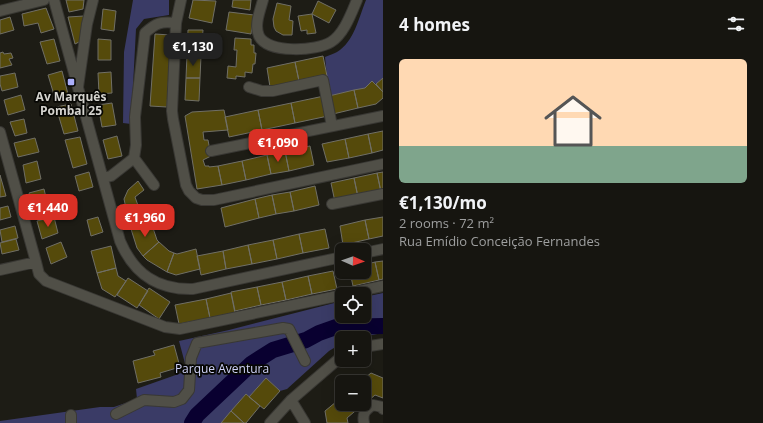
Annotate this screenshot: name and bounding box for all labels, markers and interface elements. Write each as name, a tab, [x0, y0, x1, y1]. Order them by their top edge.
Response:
text: 4 homes	[399, 13, 470, 36]
icon: filters	[725, 13, 747, 35]
pin: €1,130	[160, 33, 226, 67]
text: €1,130	[173, 37, 213, 55]
marker: Av Marquês Pombal 25	[66, 77, 76, 87]
icon: home	[537, 85, 609, 157]
place label: Av Marquês Pombal 25	[36, 88, 106, 119]
pin: €1,090	[245, 129, 311, 163]
text: €1,090	[258, 133, 298, 151]
text: €1,130/mo	[399, 191, 487, 214]
pin: €1,440	[15, 194, 81, 228]
text: €1,440	[28, 198, 68, 216]
pin: €1,960	[112, 204, 178, 238]
text: €1,960	[125, 208, 165, 226]
text: 2 rooms · 72 m²	[399, 214, 494, 232]
text: Rua Emídio Conceição Fernandes	[399, 232, 600, 250]
north arrow	[335, 243, 371, 279]
map controls	[335, 243, 371, 411]
button: locate	[335, 287, 371, 323]
button: +	[335, 331, 371, 367]
park label: Parque Aventura	[175, 360, 269, 377]
button: −	[335, 375, 371, 411]

